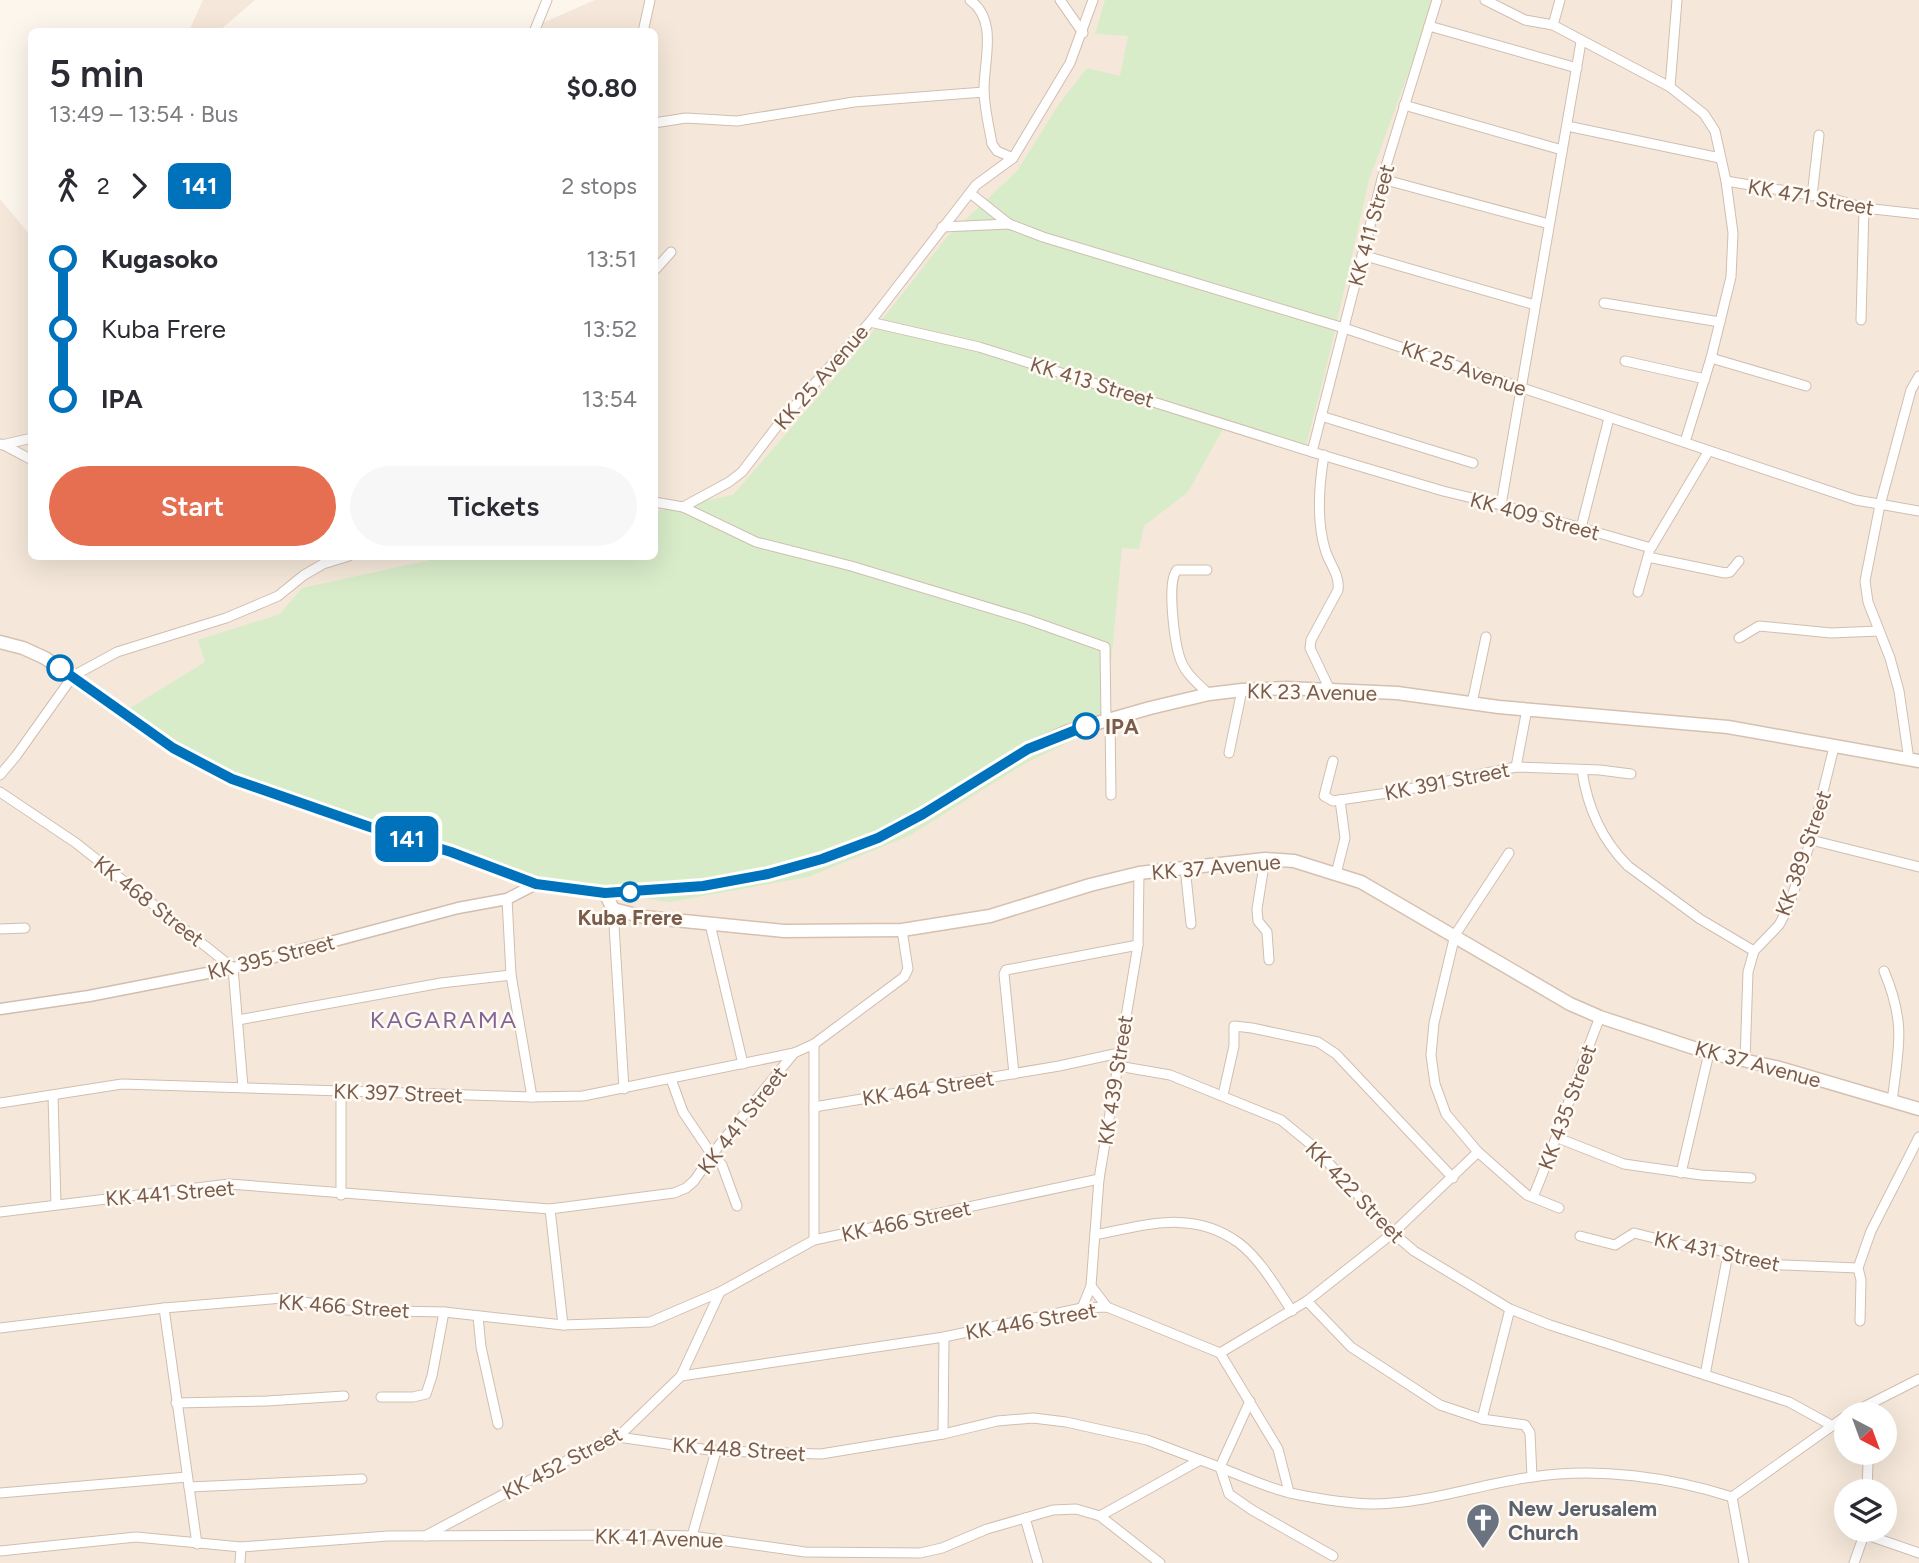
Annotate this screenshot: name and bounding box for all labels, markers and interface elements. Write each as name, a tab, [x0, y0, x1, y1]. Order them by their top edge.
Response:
text: 5 min	[49, 51, 144, 97]
text: $0.80	[567, 72, 637, 104]
text: 13:49 – 13:54 · Bus	[49, 100, 238, 128]
street label: KK 411 Street	[1343, 161, 1399, 289]
icon: walk	[49, 167, 87, 205]
icon: forward	[120, 167, 158, 205]
text: 141	[182, 171, 217, 200]
text: 2	[97, 172, 110, 200]
text: 2 stops	[561, 172, 637, 200]
street label: KK 471 Street	[1746, 174, 1876, 220]
text: Kugasoko	[101, 243, 218, 275]
text: 13:51	[586, 245, 637, 273]
text: Kuba Frere	[101, 313, 226, 345]
text: 13:52	[583, 315, 637, 343]
street label: KK 25 Avenue	[769, 319, 873, 435]
street label: KK 25 Avenue	[1398, 335, 1530, 401]
street label: KK 413 Street	[1027, 351, 1157, 413]
text: IPA	[101, 383, 143, 415]
text: 13:54	[582, 385, 637, 413]
button: Start	[49, 466, 336, 546]
button: Tickets	[350, 466, 637, 546]
street label: KK 409 Street	[1467, 487, 1603, 545]
unlabelled marker	[47, 655, 73, 681]
street label: KK 23 Avenue	[1247, 678, 1377, 706]
marker: IPA	[1073, 713, 1099, 739]
place label: IPA	[1105, 714, 1139, 739]
street label: KK 391 Street	[1382, 757, 1512, 805]
street label: KK 389 Street	[1770, 787, 1836, 919]
line badge: 141	[367, 816, 447, 862]
text: 141	[389, 824, 425, 853]
street label: KK 37 Avenue	[1150, 849, 1282, 885]
street label: KK 468 Street	[89, 850, 209, 952]
marker: Kuba Frere	[620, 882, 640, 902]
place label: Kuba Frere	[577, 905, 683, 930]
street label: KK 395 Street	[205, 929, 337, 985]
district label: KAGARAMA	[370, 1005, 518, 1034]
street label: KK 439 Street	[1092, 1013, 1138, 1147]
street label: KK 37 Avenue	[1692, 1035, 1824, 1093]
street label: KK 435 Street	[1533, 1041, 1601, 1173]
street label: KK 441 Street	[692, 1061, 792, 1179]
street label: KK 464 Street	[860, 1065, 996, 1111]
street label: KK 397 Street	[333, 1078, 463, 1108]
street label: KK 422 Street	[1300, 1136, 1410, 1248]
street label: KK 441 Street	[104, 1175, 236, 1211]
street label: KK 466 Street	[839, 1195, 973, 1247]
street label: KK 431 Street	[1652, 1225, 1782, 1277]
street label: KK 466 Street	[277, 1289, 411, 1323]
street label: KK 446 Street	[963, 1297, 1099, 1345]
north arrow	[1834, 1402, 1897, 1465]
map controls	[1834, 1402, 1897, 1542]
street label: KK 452 Street	[498, 1421, 626, 1505]
street label: KK 448 Street	[671, 1432, 807, 1466]
button: layers	[1834, 1479, 1897, 1542]
place label: New Jerusalem Church	[1508, 1496, 1657, 1545]
church icon: New Jerusalem Church	[1464, 1501, 1502, 1550]
street label: KK 41 Avenue	[594, 1523, 724, 1553]

